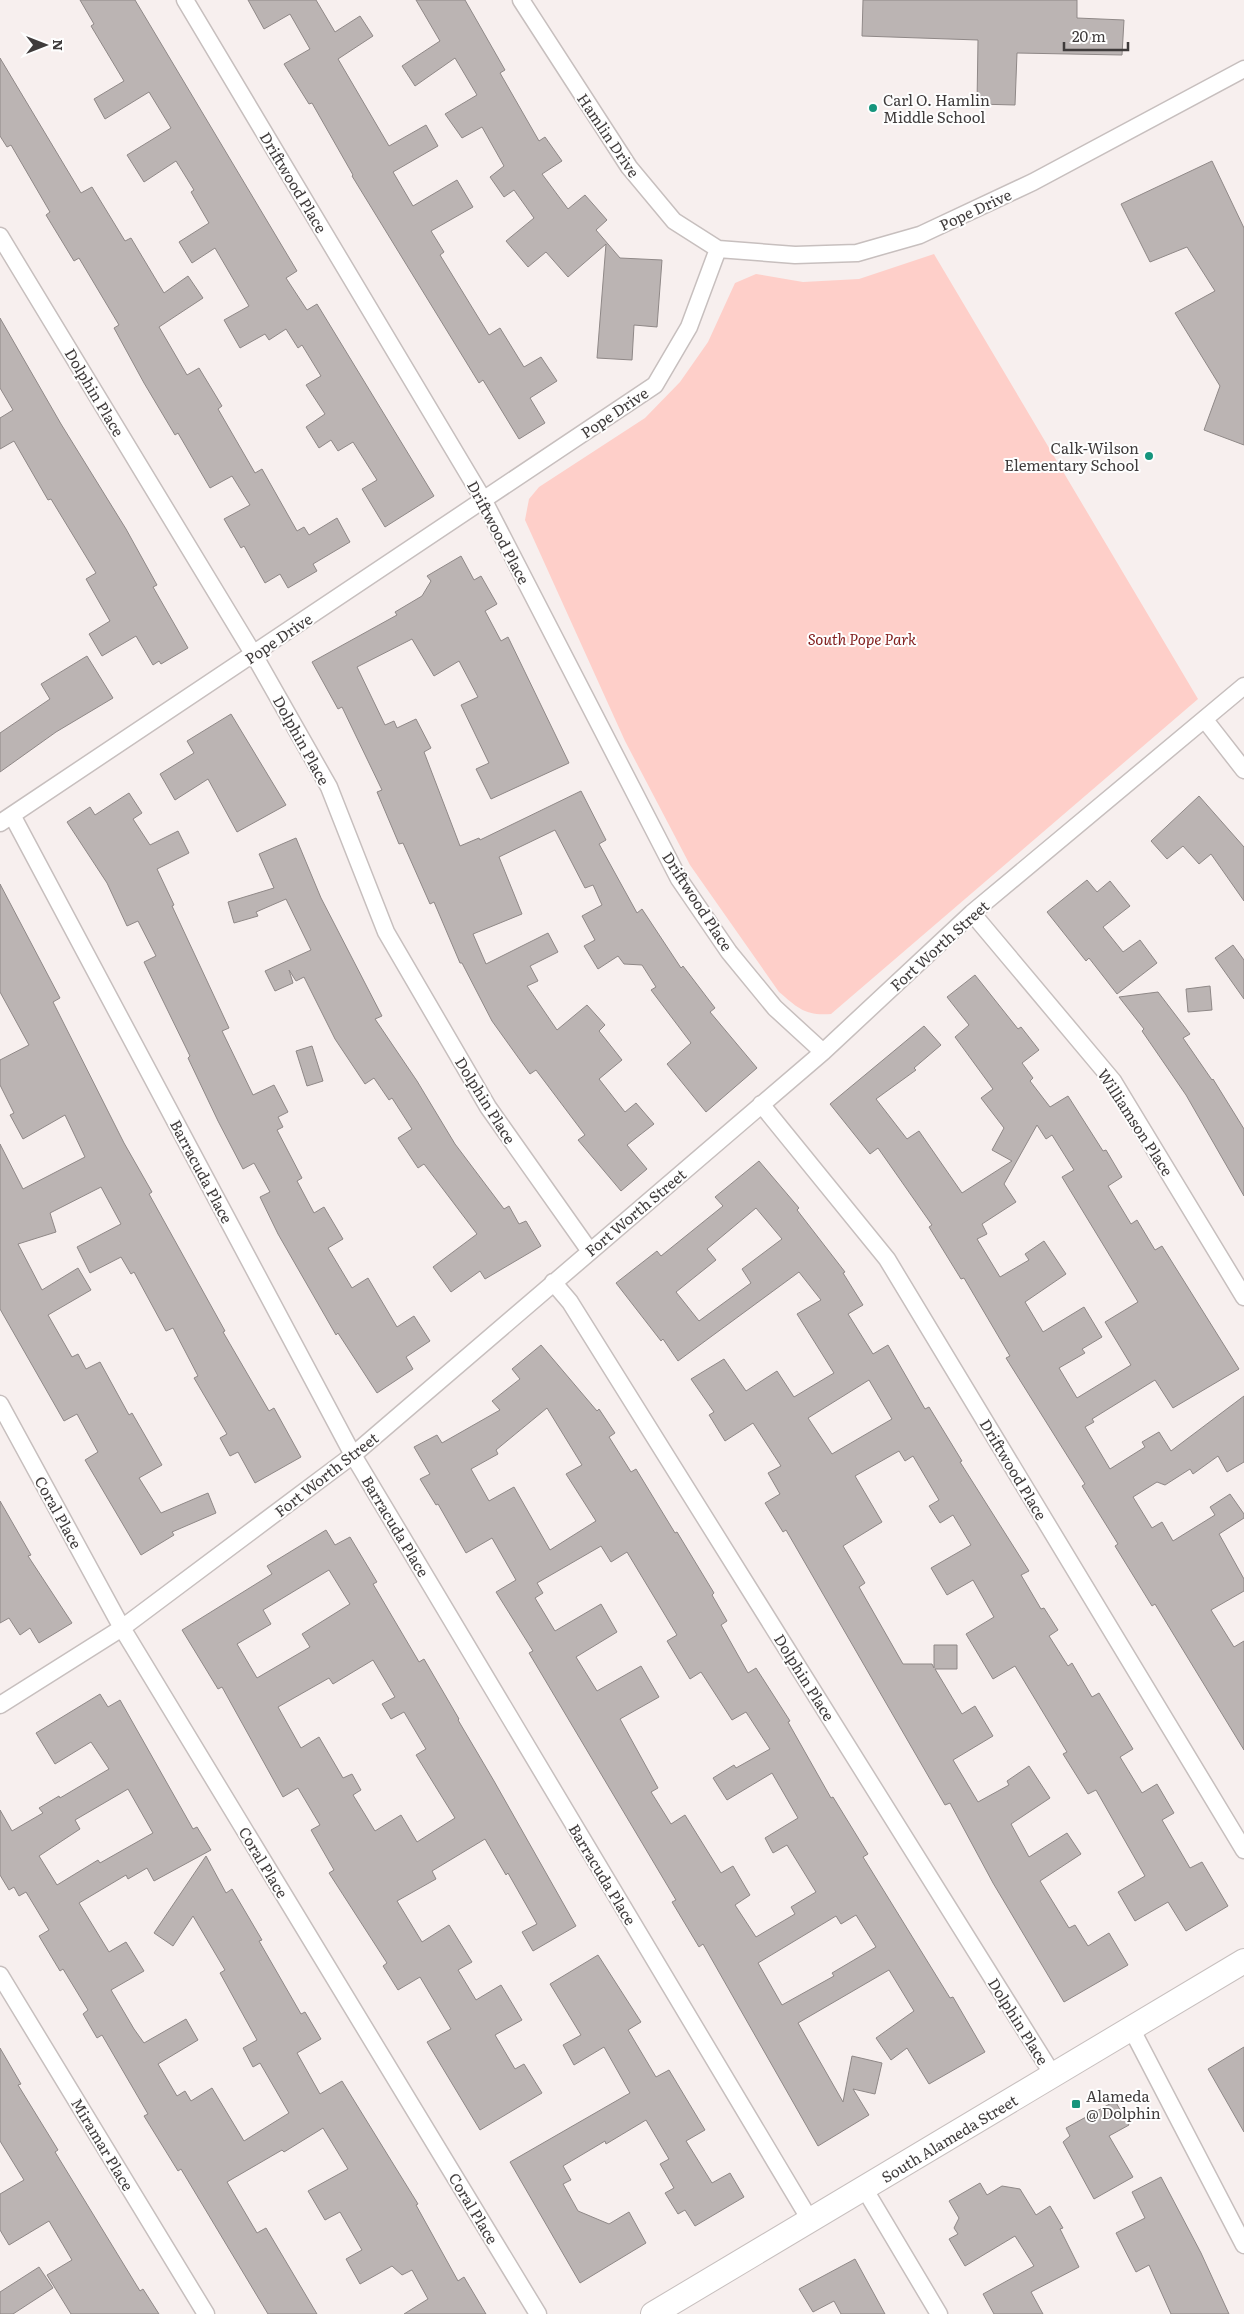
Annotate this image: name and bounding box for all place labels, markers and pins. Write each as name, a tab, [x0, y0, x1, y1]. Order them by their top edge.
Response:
place label: Carl O. Hamlin Middle School	[883, 88, 990, 128]
marker: Carl O. Hamlin Middle School	[867, 102, 879, 114]
place label: Calk-Wilson Elementary School	[1004, 436, 1139, 476]
marker: Calk-Wilson Elementary School	[1143, 450, 1155, 462]
place label: Alameda @ Dolphin	[1086, 2084, 1161, 2124]
marker: Alameda @ Dolphin	[1070, 2098, 1082, 2110]

